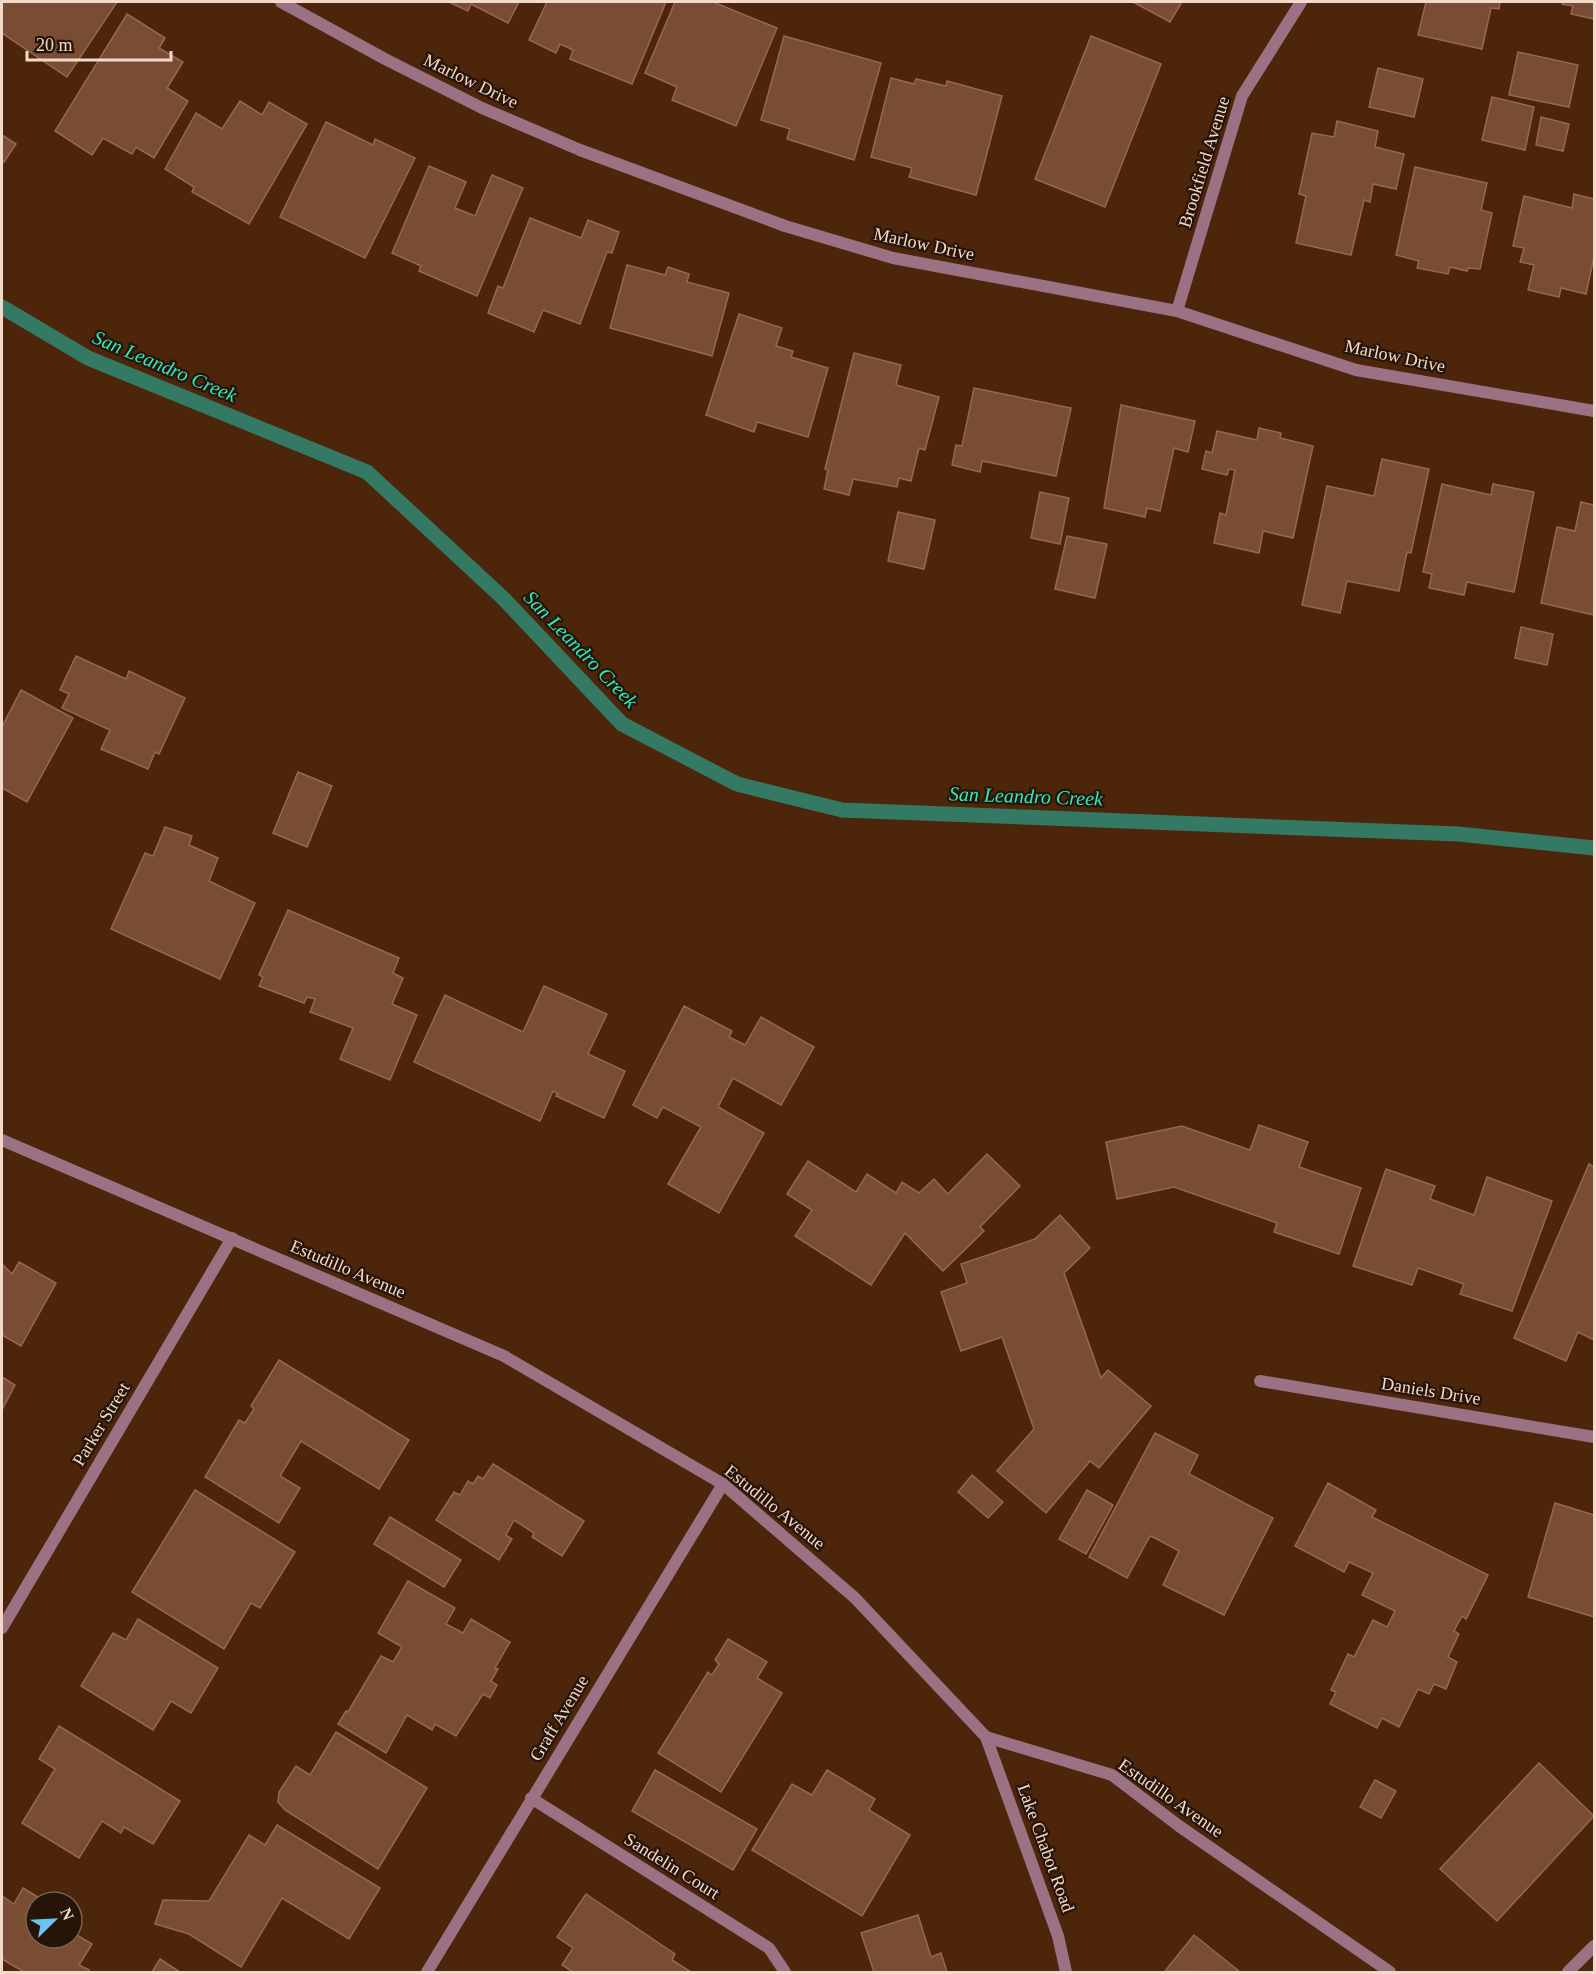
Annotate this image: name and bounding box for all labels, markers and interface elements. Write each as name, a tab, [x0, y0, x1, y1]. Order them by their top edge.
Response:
scale bar	[27, 24, 171, 62]
text: 20 m	[36, 35, 73, 55]
street label: Marlow Drive	[421, 50, 521, 112]
street label: Brookfield Avenue	[1175, 94, 1233, 230]
street label: Marlow Drive	[872, 224, 976, 264]
water label: San Leandro Creek	[90, 326, 241, 407]
street label: Marlow Drive	[1343, 336, 1447, 376]
water label: San Leandro Creek	[520, 586, 643, 713]
water label: San Leandro Creek	[949, 782, 1104, 810]
street label: Estudillo Avenue	[287, 1236, 409, 1302]
street label: Daniels Drive	[1380, 1373, 1482, 1409]
street label: Parker Street	[68, 1379, 134, 1469]
street label: Estudillo Avenue	[721, 1460, 829, 1554]
street label: Graff Avenue	[526, 1671, 593, 1765]
street label: Estudillo Avenue	[1115, 1754, 1227, 1842]
street label: Lake Chabot Road	[1014, 1781, 1078, 1915]
street label: Sandelin Court	[621, 1829, 723, 1903]
north arrow	[24, 1890, 84, 1950]
text: N	[57, 1905, 78, 1923]

